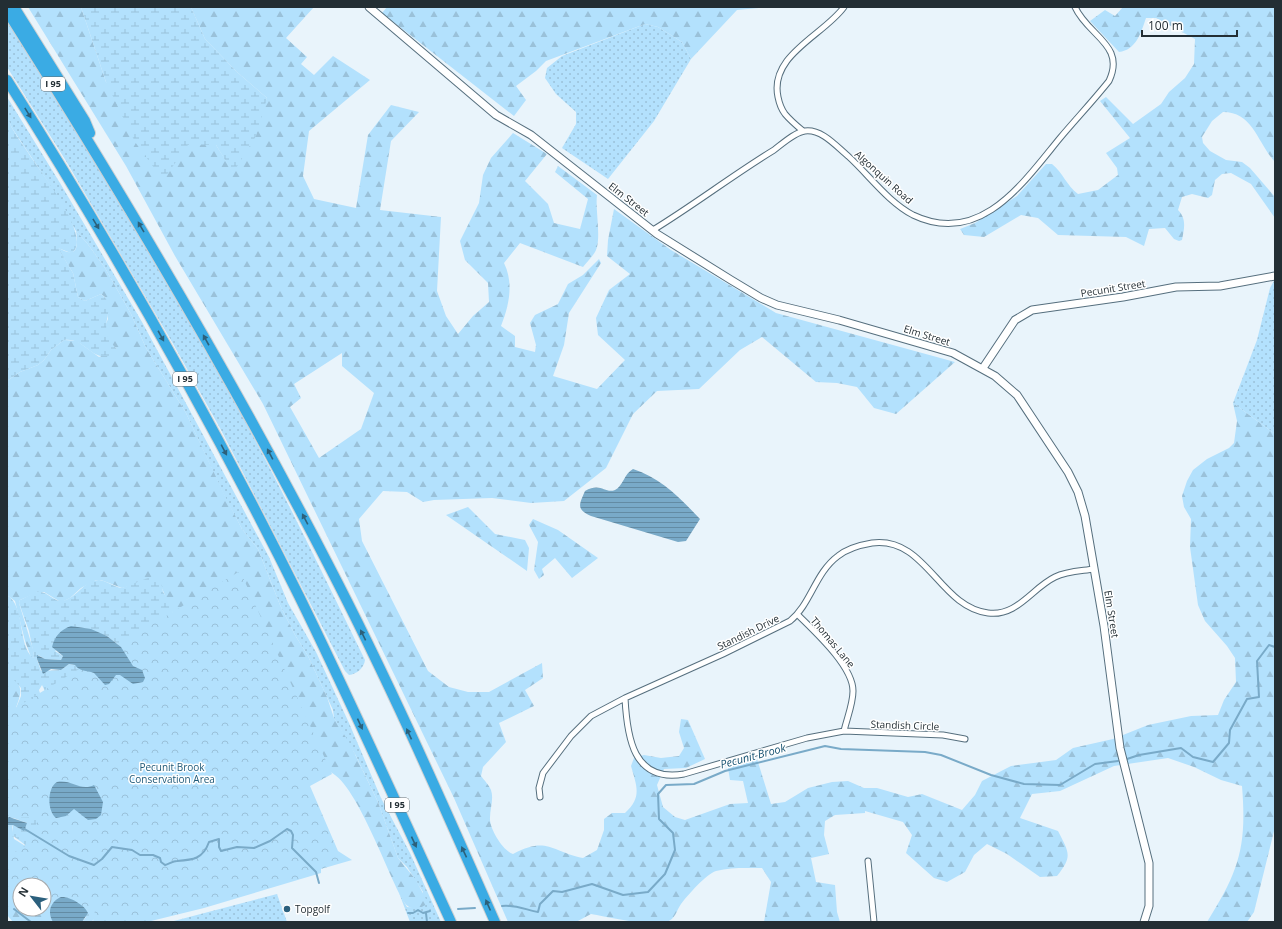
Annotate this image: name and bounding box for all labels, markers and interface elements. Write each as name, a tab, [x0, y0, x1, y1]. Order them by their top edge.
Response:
scale bar	[1142, 12, 1237, 38]
text: 100 m	[1148, 17, 1183, 34]
road number: I 95	[41, 77, 65, 91]
one-way arrow	[24, 108, 32, 118]
street label: Algonquin Road	[852, 147, 916, 207]
street label: Elm Street	[606, 179, 653, 220]
one-way arrow	[92, 218, 99, 230]
one-way arrow	[138, 221, 145, 233]
street label: Pecunit Street	[1080, 276, 1147, 300]
street label: Elm Street	[902, 321, 952, 349]
one-way arrow	[157, 330, 164, 342]
one-way arrow	[203, 334, 209, 346]
road number: I 95	[173, 372, 197, 386]
one-way arrow	[220, 444, 227, 456]
one-way arrow	[266, 448, 273, 459]
one-way arrow	[301, 513, 308, 525]
street label: Elm Street	[1101, 589, 1123, 639]
street label: Standish Drive	[715, 611, 782, 653]
street label: Thomas Lane	[808, 614, 859, 671]
one-way arrow	[360, 629, 366, 641]
street label: Standish Circle	[870, 717, 940, 733]
one-way arrow	[357, 718, 363, 729]
one-way arrow	[406, 728, 413, 740]
water label: Pecunit Brook	[718, 739, 788, 771]
park label: Pecunit Brook Conservation Area	[129, 760, 215, 786]
road number: I 95	[385, 798, 409, 812]
one-way arrow	[411, 836, 417, 848]
one-way arrow	[461, 846, 467, 858]
north arrow	[12, 877, 52, 917]
text: N	[14, 884, 32, 899]
one-way arrow	[485, 899, 491, 910]
place label: Topgolf	[295, 902, 331, 916]
marker: Topgolf	[282, 904, 292, 914]

